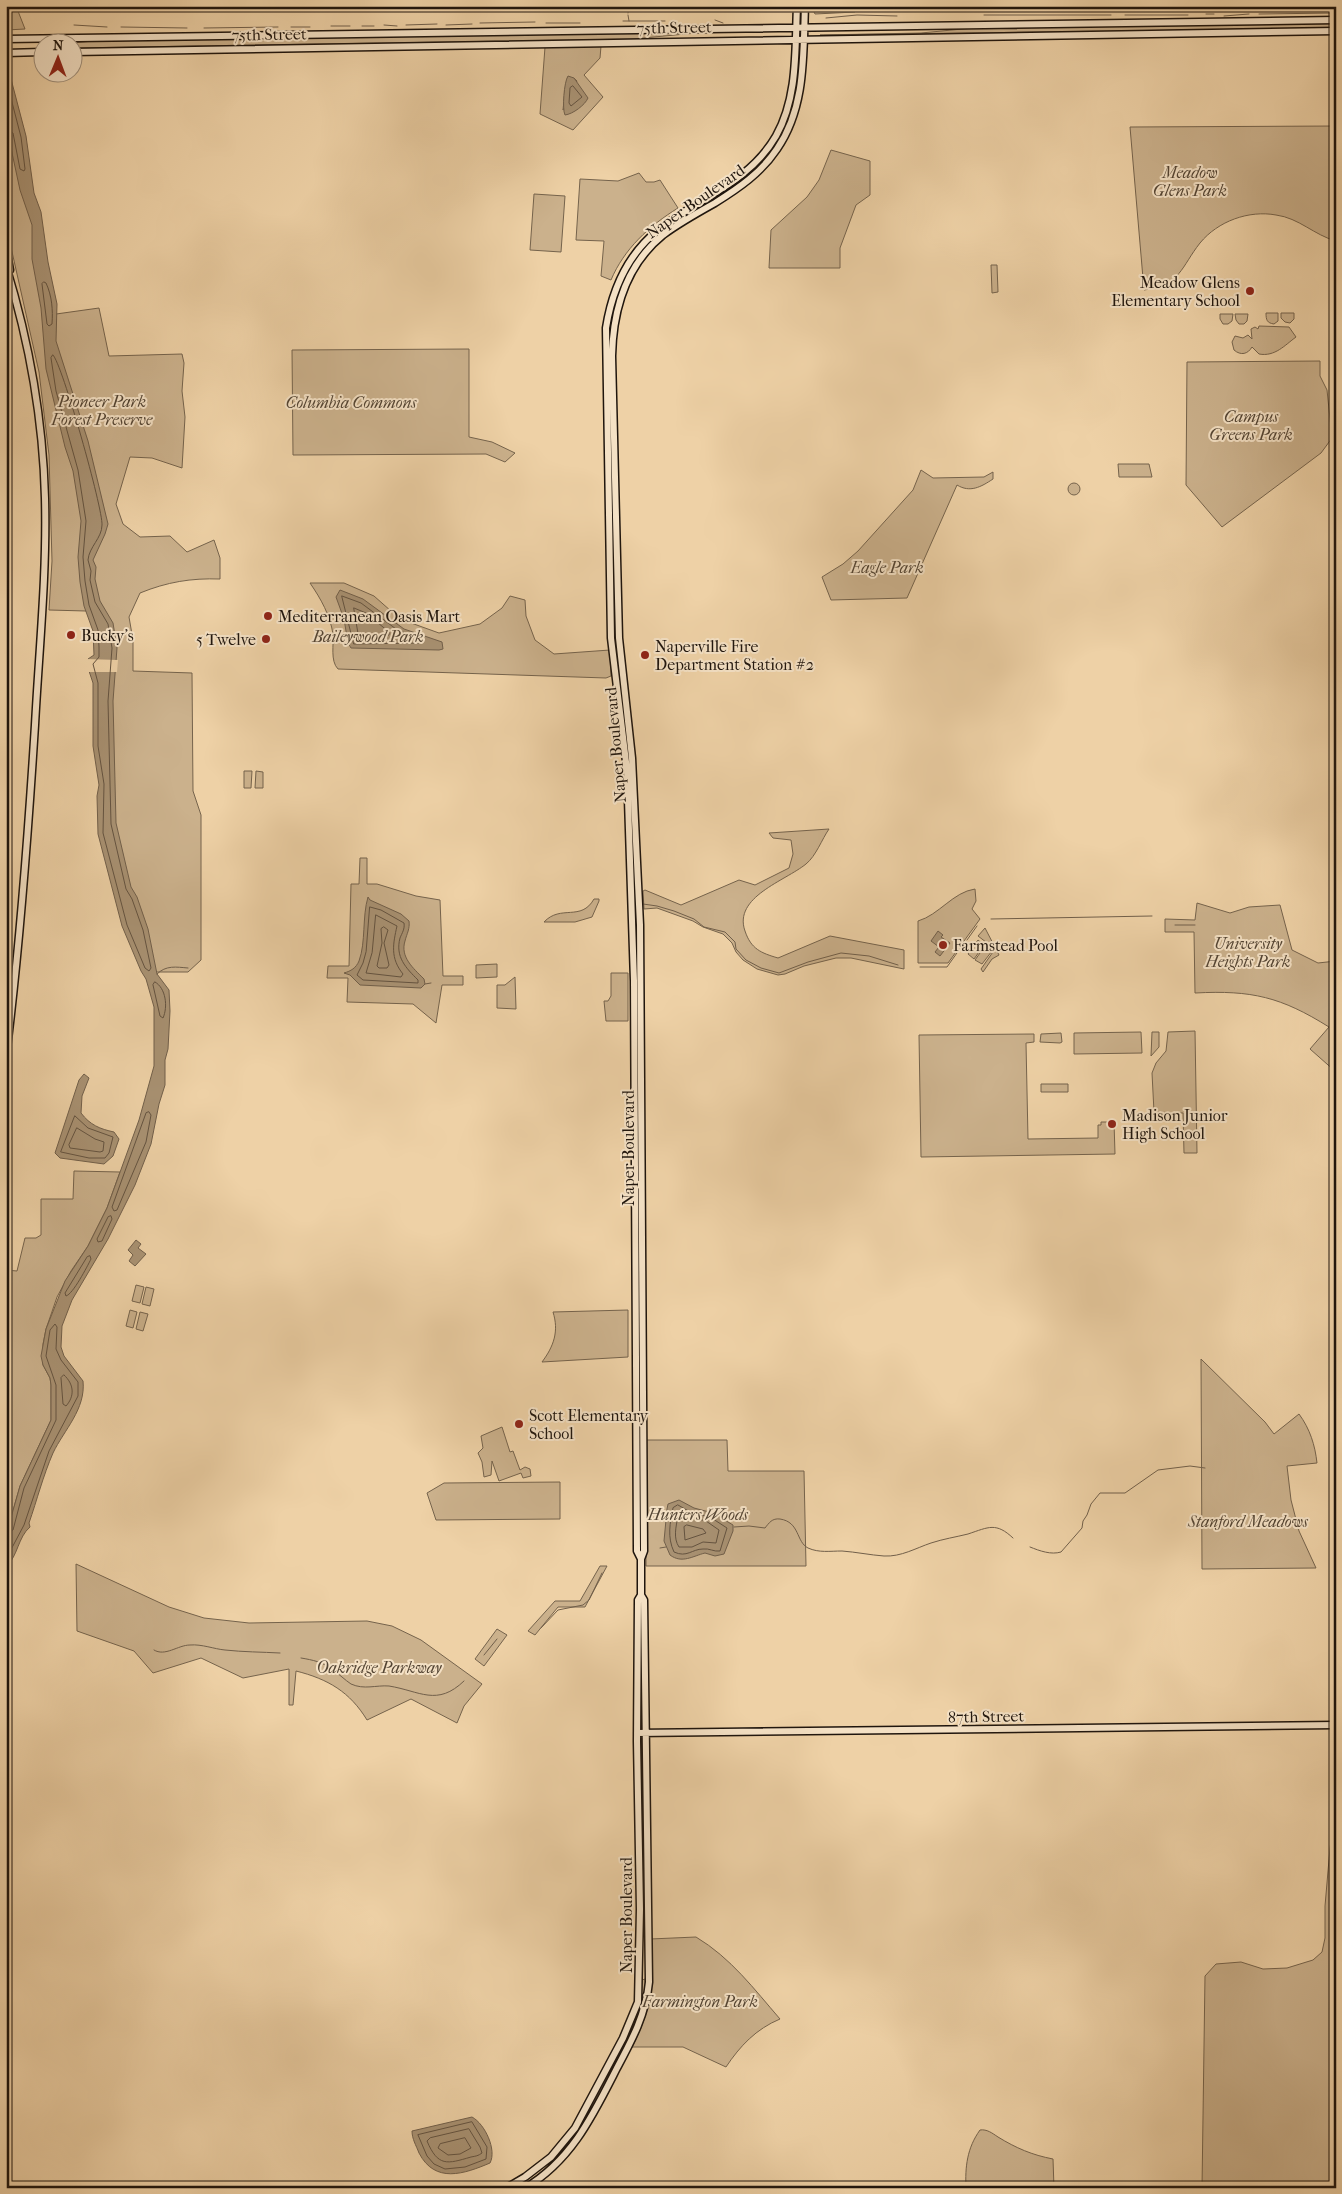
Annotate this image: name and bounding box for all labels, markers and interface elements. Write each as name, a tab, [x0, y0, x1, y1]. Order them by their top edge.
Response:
street label: 75th Street	[636, 17, 712, 38]
street label: 75th Street	[231, 24, 307, 45]
north arrow	[32, 32, 82, 82]
text: N	[53, 37, 64, 54]
street label: Naper Boulevard	[642, 160, 749, 242]
park label: Meadow Glens Park	[1153, 163, 1227, 200]
place label: Meadow Glens Elementary School	[1111, 273, 1241, 310]
marker: Meadow Glens Elementary School	[1244, 285, 1256, 297]
park label: Pioneer Park Forest Preserve	[51, 392, 153, 429]
park label: Columbia Commons	[286, 393, 417, 412]
park label: Campus Greens Park	[1209, 407, 1293, 444]
park label: Eagle Park	[849, 558, 924, 577]
place label: Mediterranean Oasis Mart	[278, 607, 461, 626]
marker: Mediterranean Oasis Mart	[262, 610, 274, 622]
place label: Bucky's	[81, 626, 134, 645]
park label: Baileywood Park	[311, 627, 424, 646]
marker: Bucky's	[65, 629, 77, 641]
place label: 5 Twelve	[196, 630, 256, 649]
marker: 5 Twelve	[260, 633, 272, 645]
place label: Naperville Fire Department Station #2	[655, 637, 814, 674]
marker: Naperville Fire Department Station #2	[639, 649, 651, 661]
street label: Naper Boulevard	[601, 686, 630, 804]
park label: University Heights Park	[1205, 934, 1290, 971]
place label: Farmstead Pool	[953, 936, 1058, 955]
marker: Farmstead Pool	[937, 939, 949, 951]
street label: Naper Boulevard	[619, 1090, 638, 1206]
place label: Madison Junior High School	[1122, 1106, 1228, 1143]
marker: Madison Junior High School	[1106, 1118, 1118, 1130]
place label: Scott Elementary School	[529, 1406, 648, 1443]
marker: Scott Elementary School	[513, 1418, 525, 1430]
park label: Hunters Woods	[647, 1505, 749, 1524]
park label: Stanford Meadows	[1187, 1512, 1309, 1531]
park label: Oakridge Parkway	[317, 1658, 442, 1677]
street label: 87th Street	[948, 1706, 1025, 1727]
street label: Naper Boulevard	[617, 1857, 636, 1973]
park label: Farmington Park	[641, 1992, 758, 2011]

